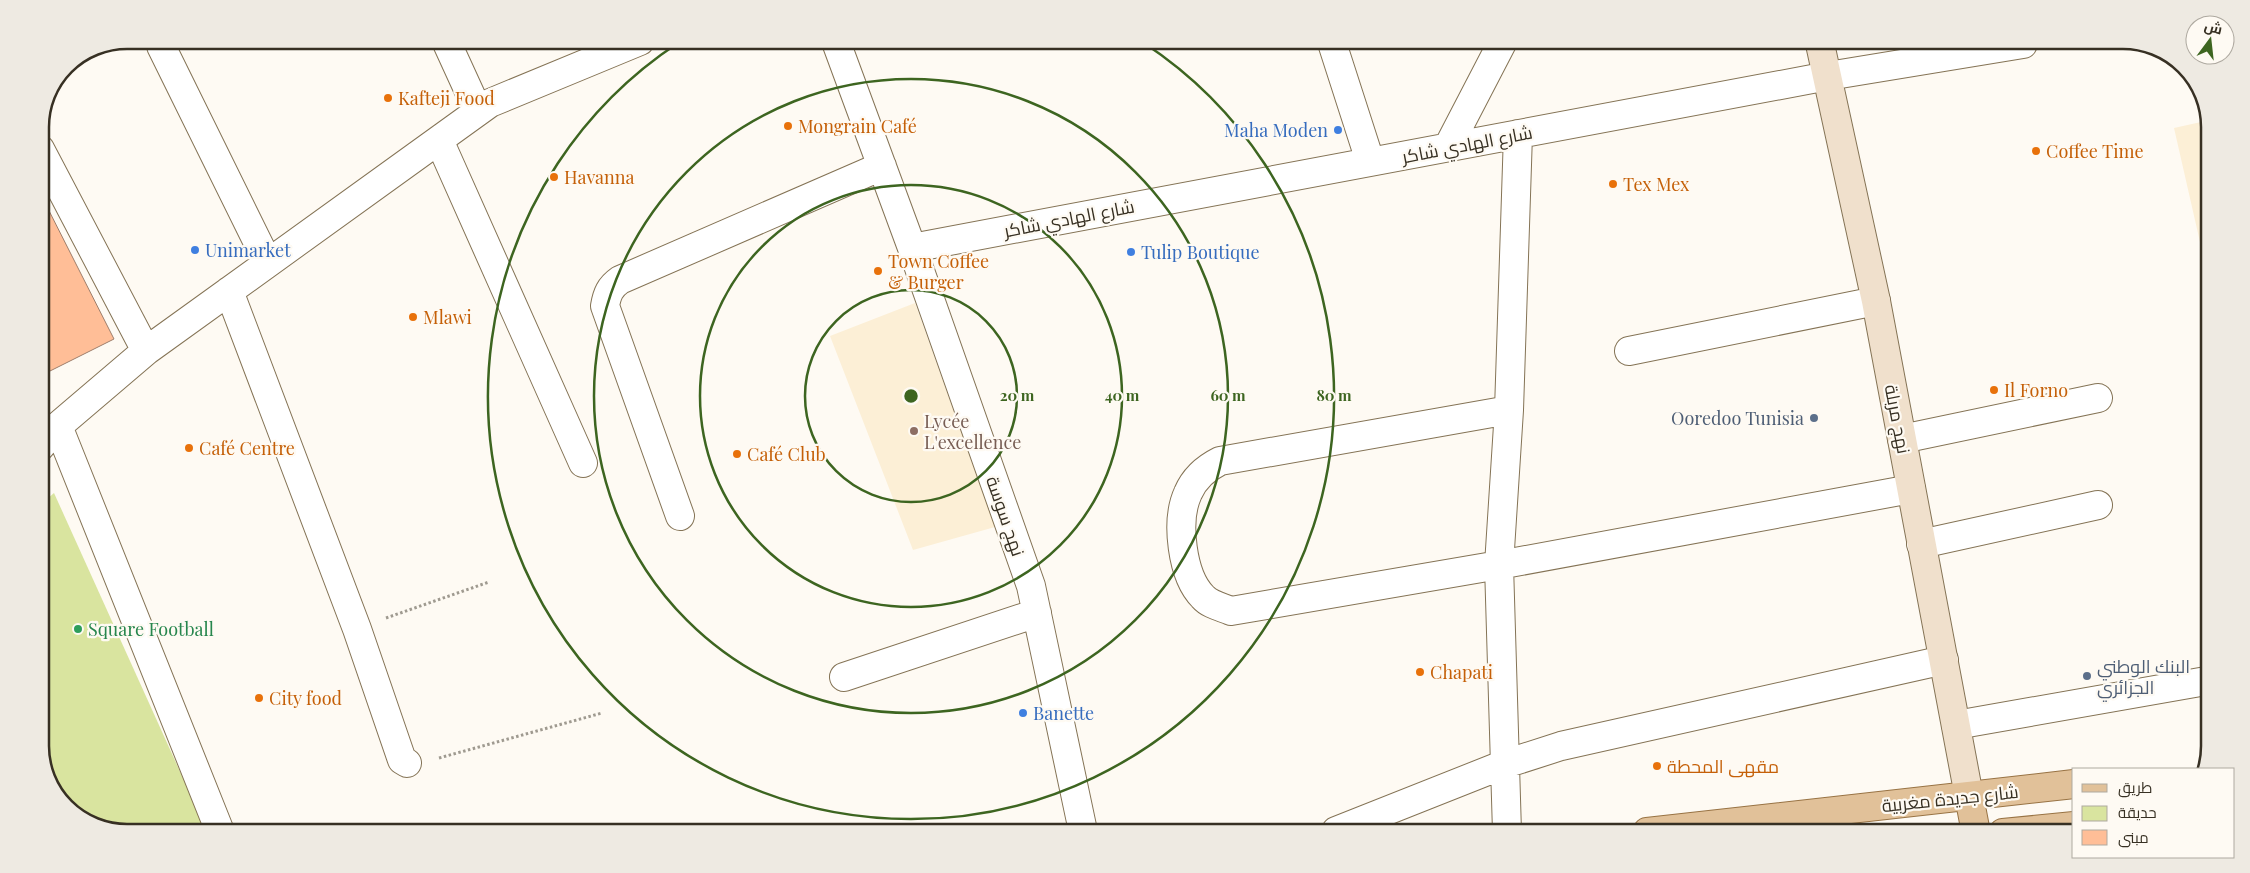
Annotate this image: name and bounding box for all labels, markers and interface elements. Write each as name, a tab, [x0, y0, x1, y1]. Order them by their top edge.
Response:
north arrow	[2185, 15, 2235, 65]
text: ش	[2202, 15, 2225, 38]
place label: Kafteji Food	[398, 86, 495, 110]
marker: Kafteji Food	[382, 92, 394, 104]
place label: Mongrain Café	[798, 114, 917, 138]
place label: Maha Moden	[1224, 118, 1328, 142]
marker: Mongrain Café	[782, 120, 794, 132]
street label: شارع الهادي شاكر	[1399, 120, 1535, 172]
marker: Maha Moden	[1332, 124, 1344, 136]
place label: Coffee Time	[2046, 139, 2144, 163]
marker: Coffee Time	[2030, 145, 2042, 157]
place label: Havanna	[564, 165, 635, 189]
marker: Havanna	[548, 171, 560, 183]
place label: Tex Mex	[1623, 172, 1690, 196]
marker: Tex Mex	[1607, 178, 1619, 190]
street label: شارع الهادي شاكر	[1001, 194, 1137, 246]
place label: Unimarket	[205, 238, 291, 262]
place label: Tulip Boutique	[1141, 240, 1260, 264]
marker: Unimarket	[189, 244, 201, 256]
marker: Tulip Boutique	[1125, 246, 1137, 258]
place label: Town Coffee & Burger	[888, 249, 989, 294]
marker: Town Coffee & Burger	[872, 265, 884, 277]
place label: Mlawi	[423, 305, 472, 329]
marker: Mlawi	[407, 311, 419, 323]
place label: Il Forno	[2004, 378, 2068, 402]
street label: نهج مربلة	[1879, 382, 1916, 456]
marker: Il Forno	[1988, 384, 2000, 396]
text: 20 m	[1000, 385, 1035, 405]
text: 40 m	[1105, 385, 1140, 405]
text: 60 m	[1210, 385, 1246, 405]
text: 80 m	[1316, 385, 1352, 405]
centre of rings	[902, 387, 920, 405]
place label: Ooredoo Tunisia	[1671, 406, 1804, 430]
place label: Lycée L'excellence	[924, 409, 1021, 454]
marker: Ooredoo Tunisia	[1808, 412, 1820, 424]
marker: Lycée L'excellence	[908, 425, 920, 437]
place label: Café Centre	[199, 436, 295, 460]
marker: Café Centre	[183, 442, 195, 454]
place label: Café Club	[747, 442, 826, 466]
marker: Café Club	[731, 448, 743, 460]
street label: نهج سوسة	[980, 473, 1031, 560]
place label: Square Football	[88, 617, 214, 641]
marker: Square Football	[72, 623, 84, 635]
place label: البنك الوطني الجزائري	[2097, 654, 2190, 702]
place label: Chapati	[1430, 660, 1493, 684]
marker: Chapati	[1414, 666, 1426, 678]
marker: البنك الوطني الجزائري	[2081, 670, 2093, 682]
place label: City food	[269, 686, 343, 710]
marker: City food	[253, 692, 265, 704]
place label: Banette	[1033, 701, 1094, 725]
marker: Banette	[1017, 707, 1029, 719]
place label: مقهى المحطة	[1667, 754, 1779, 778]
marker: مقهى المحطة	[1651, 760, 1663, 772]
legend	[2072, 768, 2235, 858]
text: طريق	[2118, 777, 2152, 798]
street label: شارع جديدة مغربية	[1880, 779, 2020, 818]
text: حديقة	[2118, 802, 2157, 822]
text: مبنى	[2118, 827, 2149, 848]

